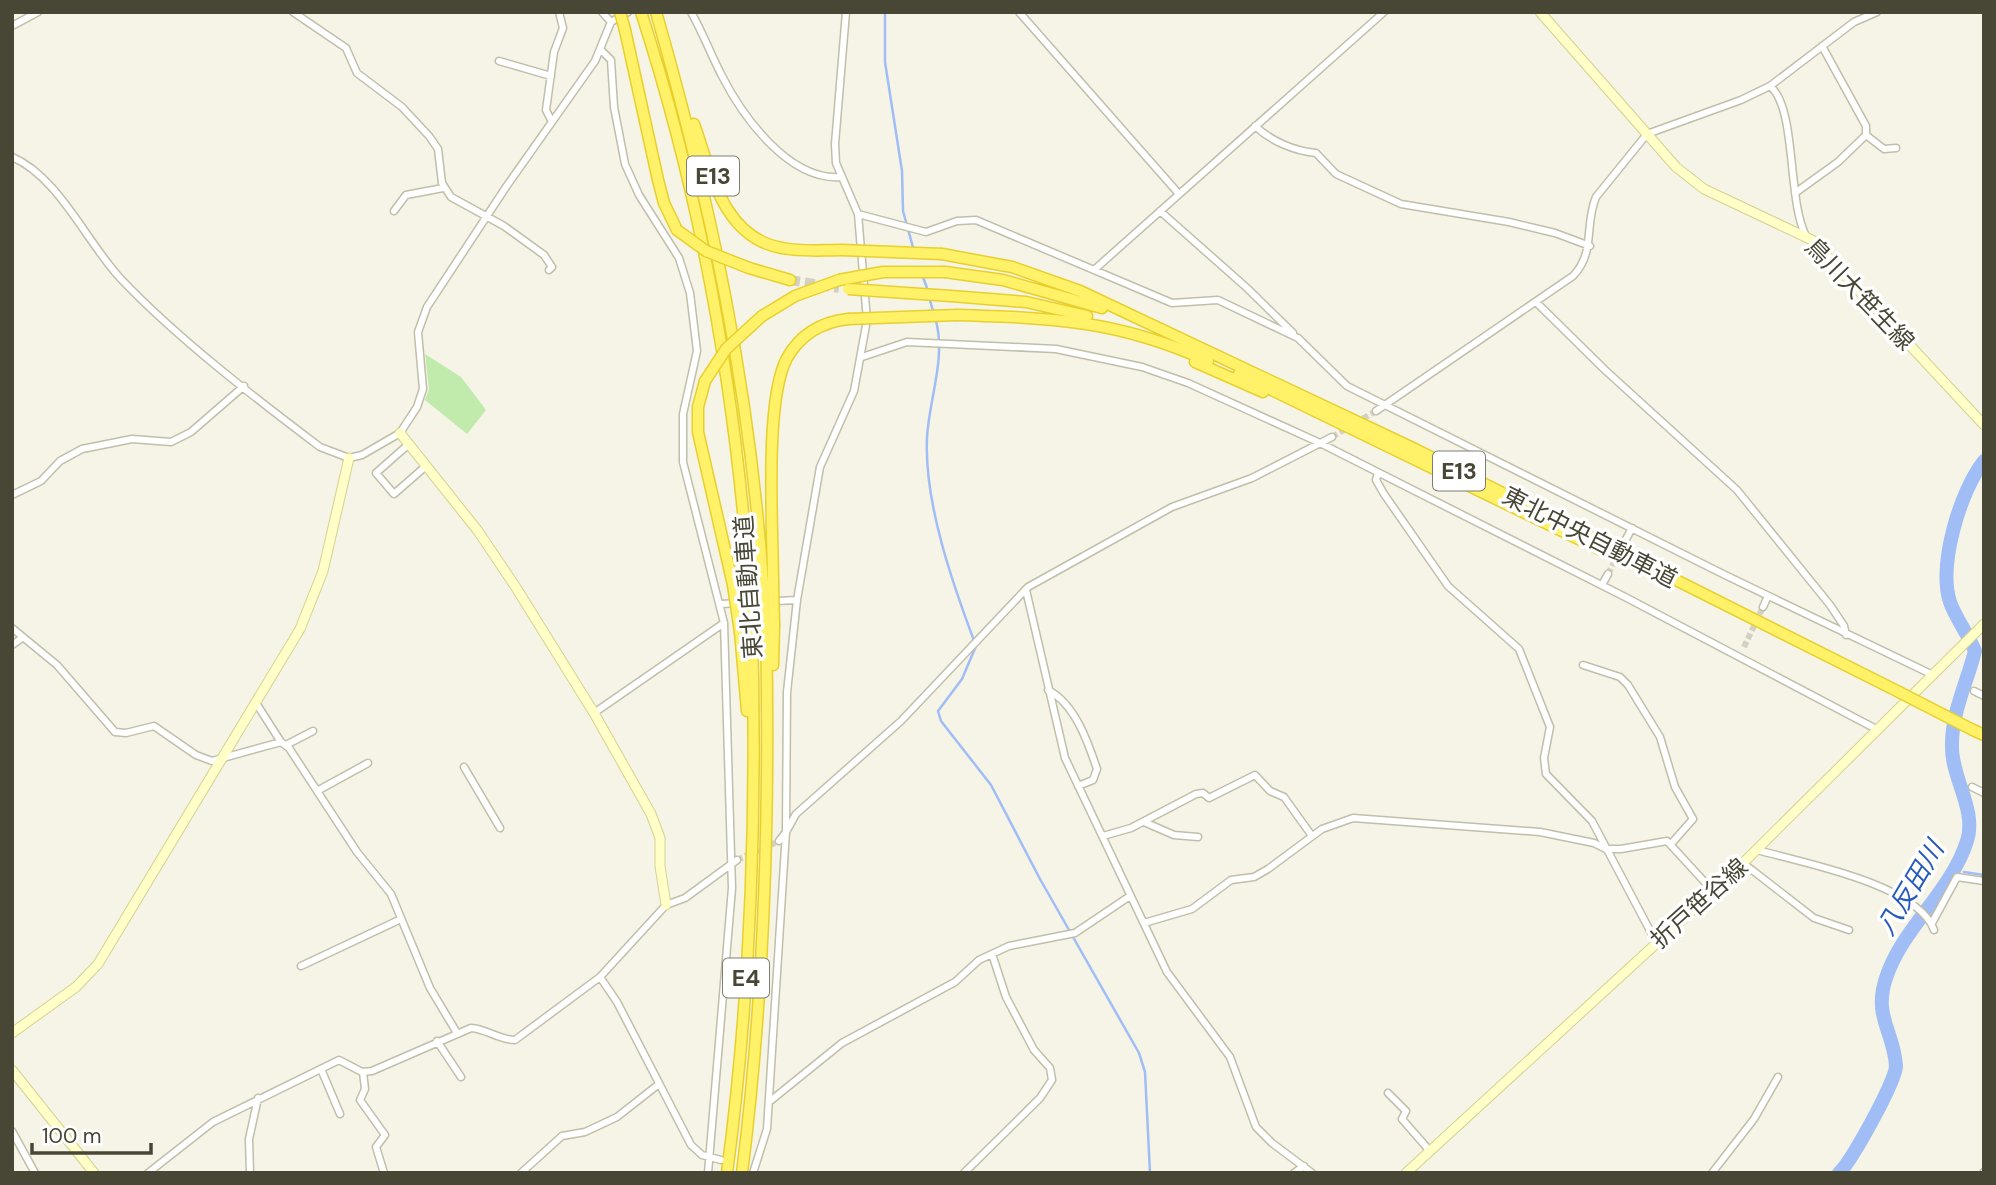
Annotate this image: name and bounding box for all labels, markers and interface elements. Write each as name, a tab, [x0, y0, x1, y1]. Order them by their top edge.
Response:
road number: E13	[687, 156, 739, 196]
street label: 鳥川大笹生線	[1799, 231, 1921, 357]
road number: E13	[1433, 452, 1485, 491]
street label: 東北中央自動車道	[1497, 480, 1683, 594]
street label: 東北自動車道	[728, 514, 768, 660]
water label: 八反田川	[1869, 832, 1953, 941]
street label: 折戸笹谷線	[1644, 851, 1754, 955]
road number: E4	[723, 959, 769, 998]
scale bar	[32, 1112, 150, 1156]
text: 100 m	[42, 1122, 102, 1150]

